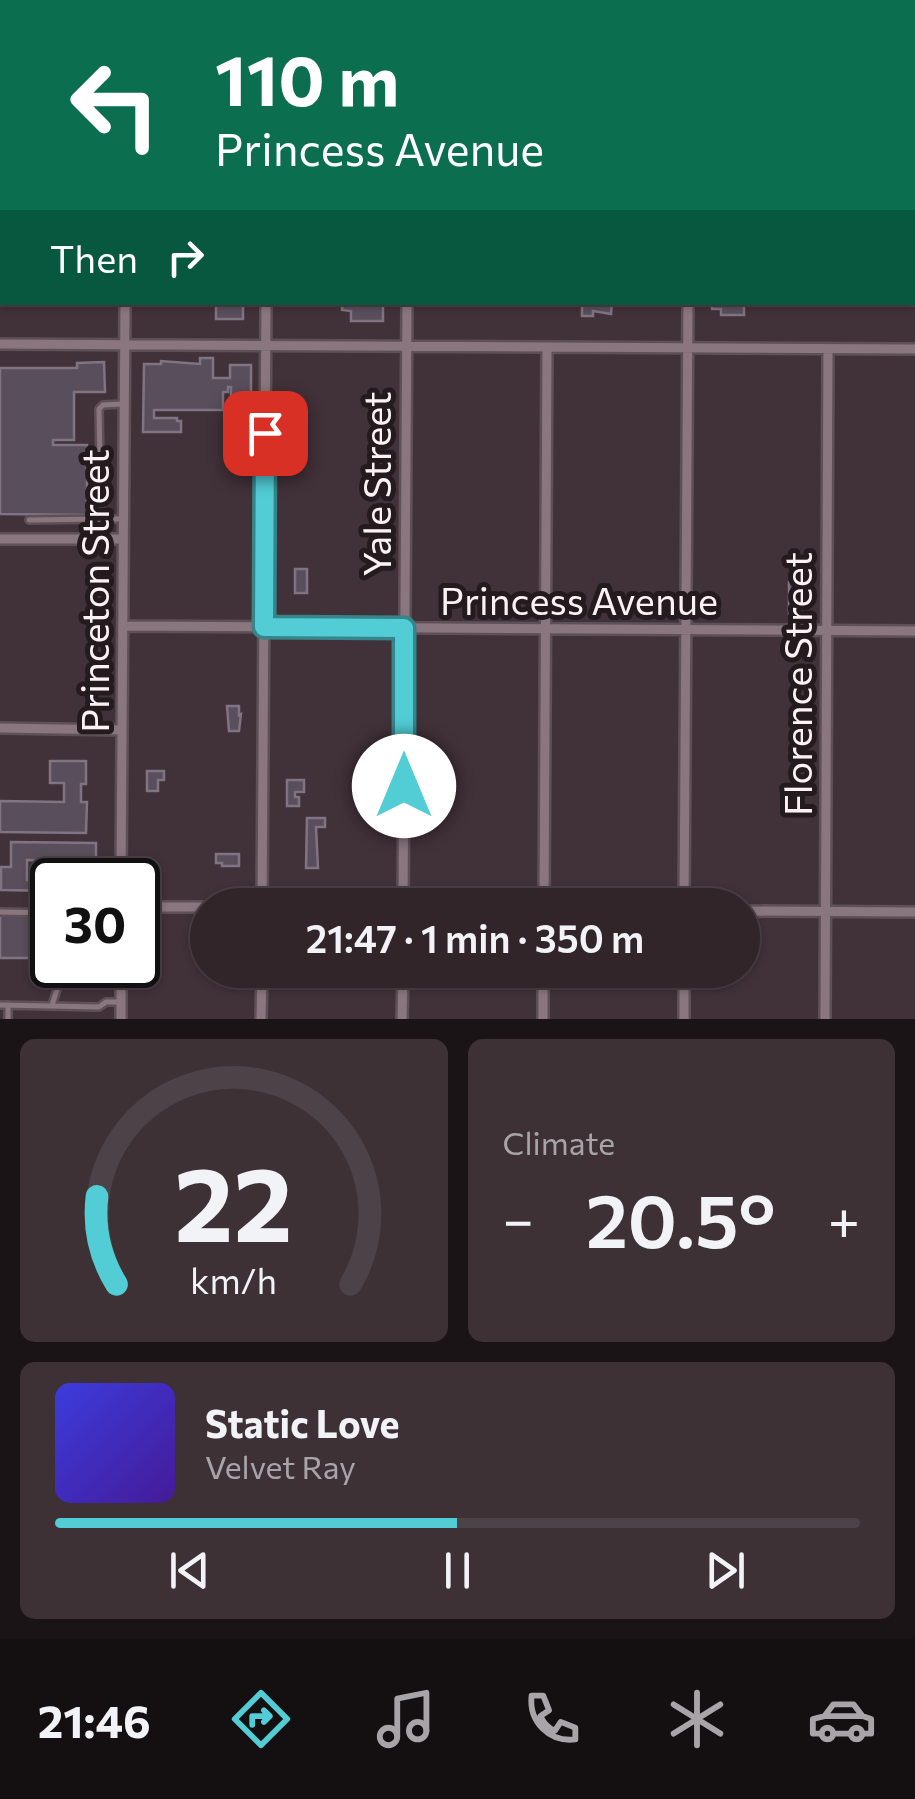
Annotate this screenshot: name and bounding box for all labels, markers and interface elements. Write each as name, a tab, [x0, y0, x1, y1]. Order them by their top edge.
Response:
text: 110 m	[215, 35, 399, 120]
icon: left	[50, 40, 180, 170]
text: Princess Avenue	[215, 120, 544, 175]
icon: right	[158, 230, 213, 285]
text: Then	[50, 234, 138, 281]
pin	[223, 391, 308, 476]
street label: Yale Street	[352, 391, 399, 577]
icon: arrive	[238, 406, 293, 461]
street label: Princeton Street	[70, 449, 117, 733]
street label: Florence Street	[773, 552, 820, 816]
street label: Princess Avenue	[440, 576, 718, 623]
position arrow	[352, 734, 456, 838]
speed limit sign: 30	[30, 858, 160, 988]
text: 21:47 · 1 min · 350 m	[306, 914, 644, 961]
text: Climate	[503, 1122, 615, 1162]
text: 22	[175, 1136, 293, 1263]
text: 20.5°	[586, 1172, 776, 1263]
text: −	[503, 1184, 534, 1251]
text: +	[828, 1184, 860, 1251]
text: km/h	[190, 1258, 277, 1301]
text: Static Love	[205, 1399, 400, 1446]
text: Velvet Ray	[205, 1446, 356, 1486]
icon: previous	[162, 1543, 217, 1598]
icon: pause	[430, 1543, 485, 1598]
icon: next	[698, 1543, 753, 1598]
icon: directions	[226, 1684, 296, 1754]
icon: music	[371, 1684, 441, 1754]
icon: phone	[517, 1684, 587, 1754]
icon: climate	[662, 1684, 732, 1754]
icon: car	[807, 1684, 877, 1754]
text: 21:46	[38, 1692, 151, 1747]

